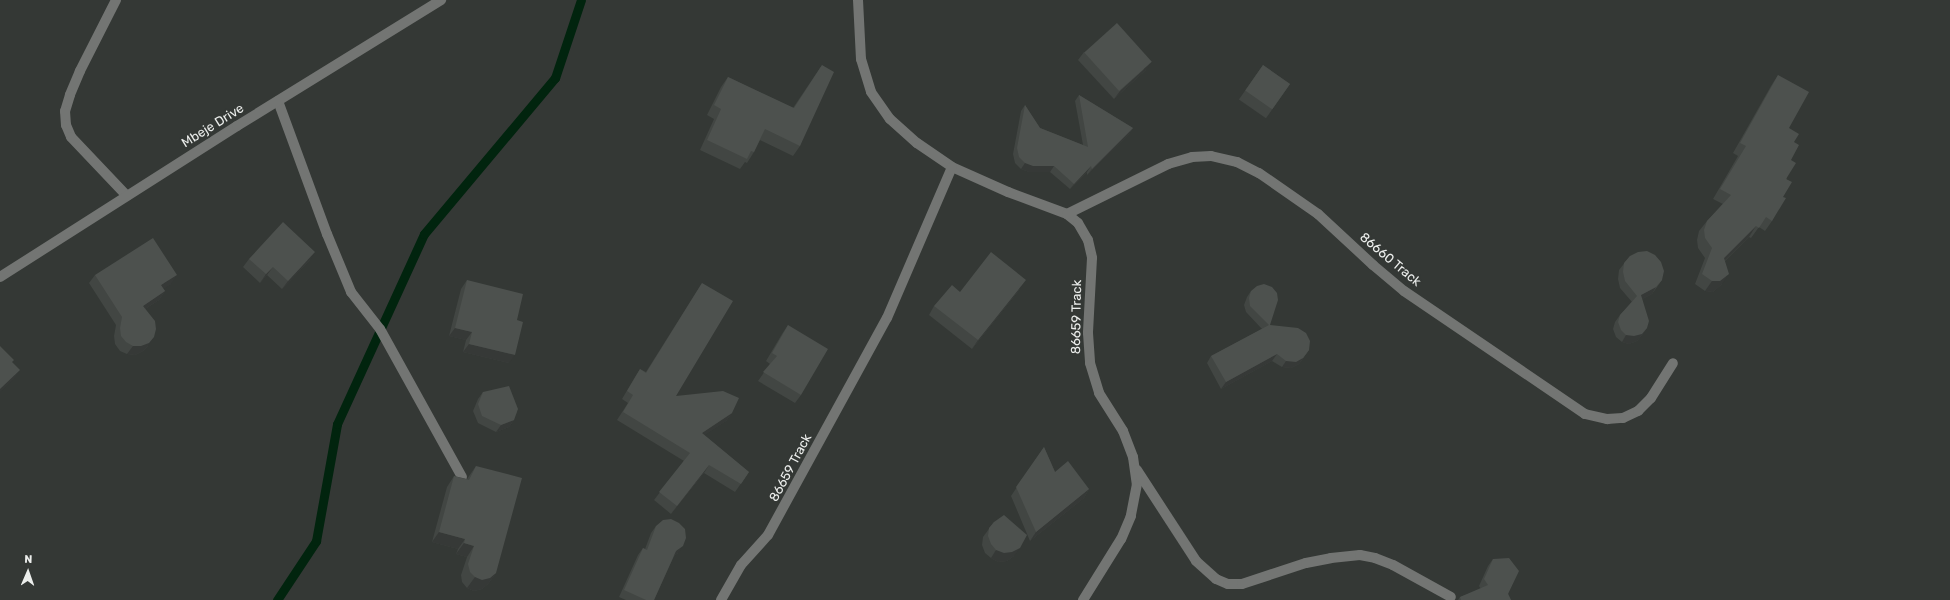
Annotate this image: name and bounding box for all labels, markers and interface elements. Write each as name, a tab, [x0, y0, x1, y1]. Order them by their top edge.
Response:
street label: Mbeje Drive	[179, 101, 247, 151]
street label: 86660 Track	[1356, 230, 1424, 290]
street label: 86659 Track	[1069, 279, 1085, 355]
street label: 86659 Track	[767, 431, 815, 505]
north arrow	[8, 552, 48, 592]
text: N	[24, 553, 33, 566]

